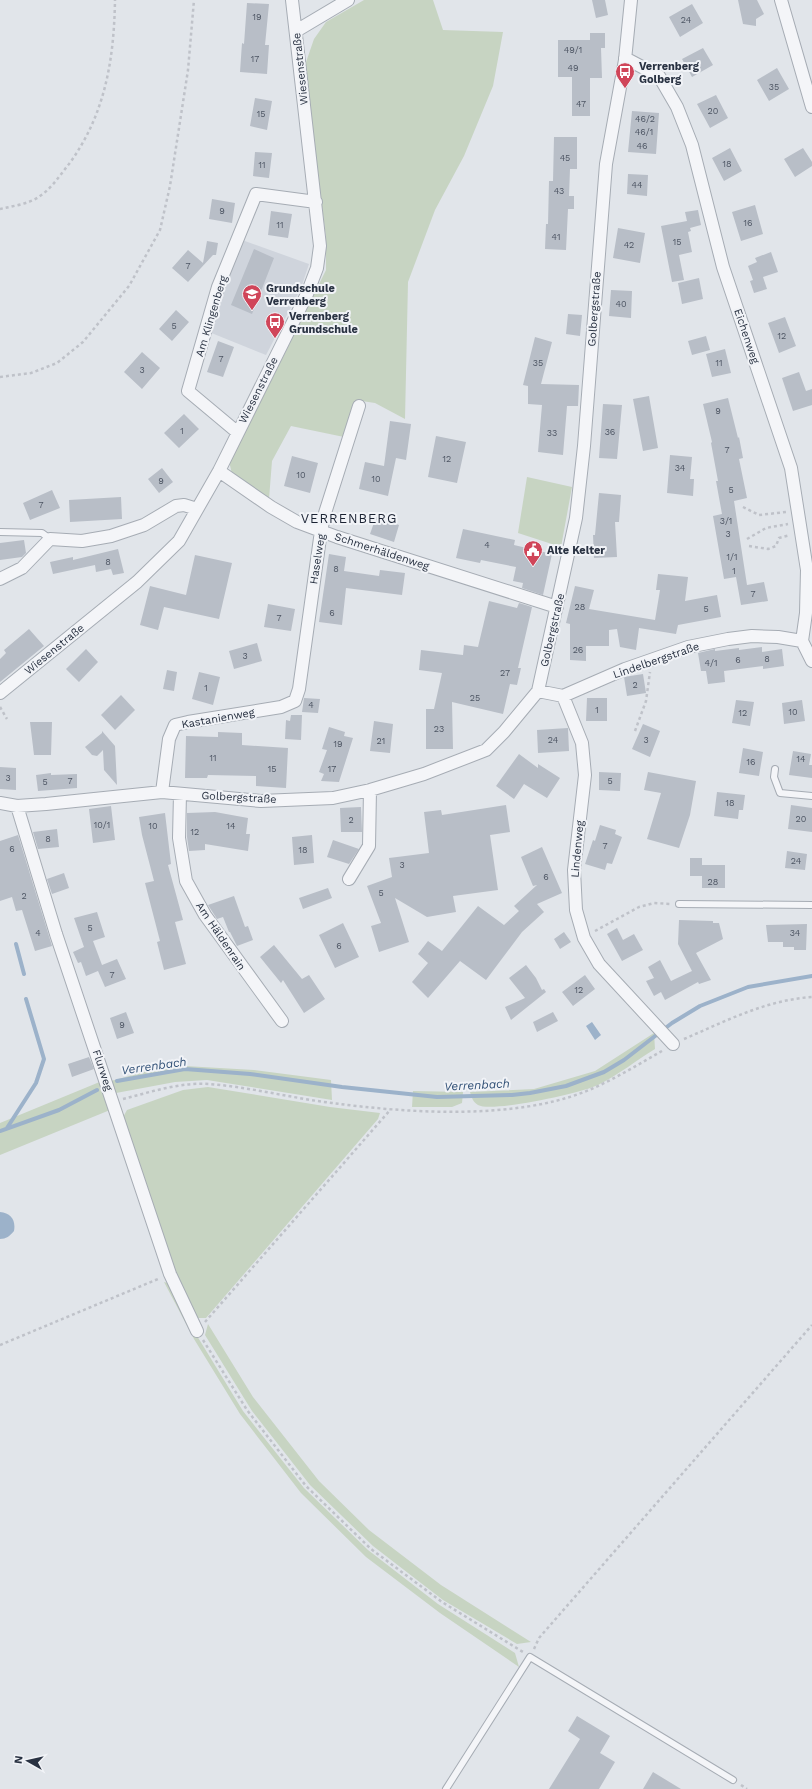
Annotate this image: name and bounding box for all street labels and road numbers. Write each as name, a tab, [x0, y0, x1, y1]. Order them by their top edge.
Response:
street label: Wiesenstraße	[290, 32, 311, 106]
street label: Golbergstraße	[585, 271, 604, 347]
street label: Am Klingenberg	[193, 274, 230, 358]
street label: Eichenweg	[731, 307, 762, 365]
street label: Wiesenstraße	[236, 355, 281, 426]
street label: Schmerhäldenweg	[333, 530, 431, 573]
street label: Haselweg	[307, 533, 328, 585]
street label: Golbergstraße	[538, 592, 567, 668]
street label: Wiesenstraße	[22, 621, 87, 677]
street label: Lindelbergstraße	[611, 640, 701, 681]
street label: Kastanienweg	[181, 706, 256, 731]
street label: Golbergstraße	[201, 789, 277, 806]
street label: Lindenweg	[569, 820, 586, 878]
street label: Am Häldenrain	[193, 900, 248, 973]
street label: Flurweg	[90, 1048, 115, 1093]

